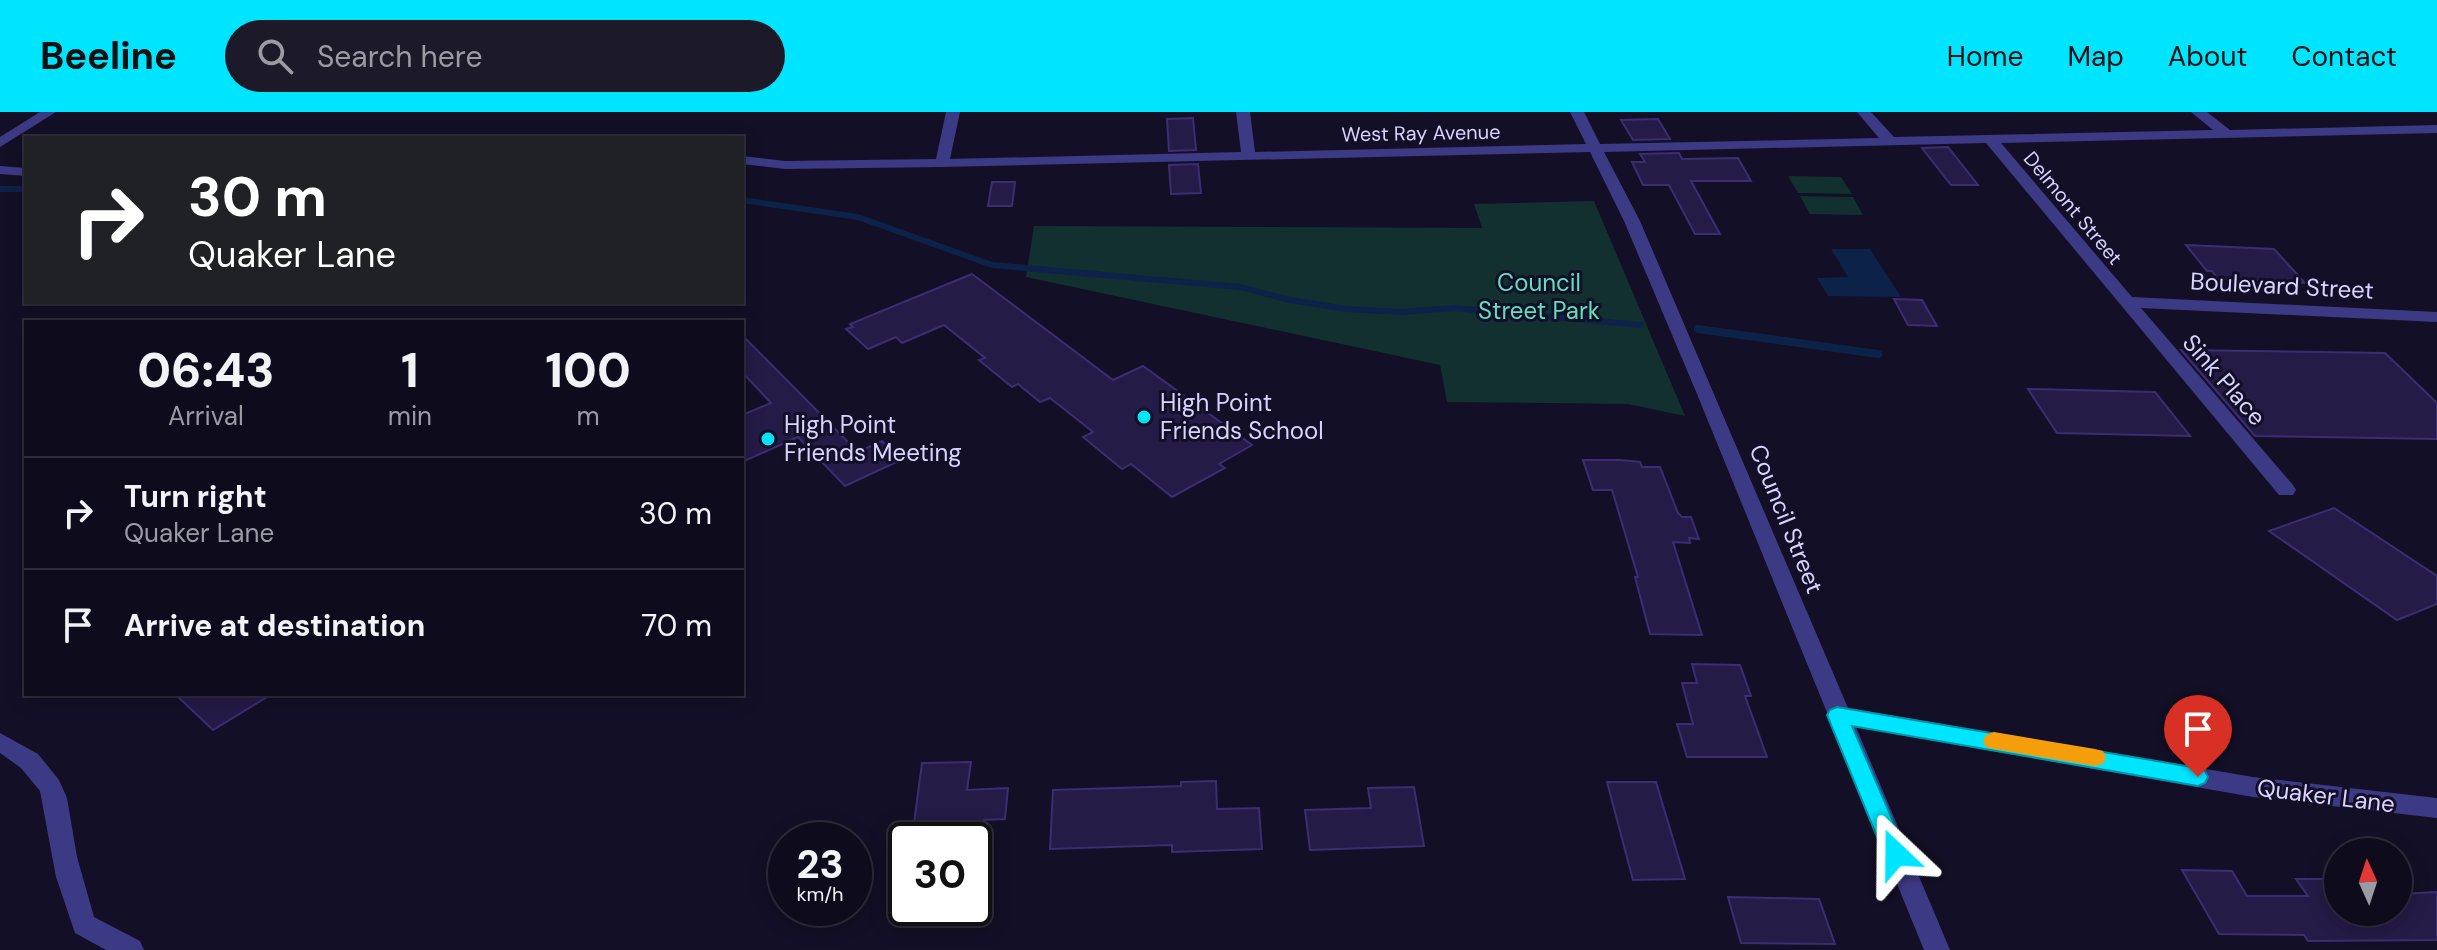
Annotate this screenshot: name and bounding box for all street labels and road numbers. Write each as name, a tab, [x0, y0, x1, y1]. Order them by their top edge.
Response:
street label: West Ray Avenue	[1341, 119, 1501, 147]
street label: Delmont Street	[2018, 146, 2128, 270]
street label: Boulevard Street	[2189, 265, 2375, 306]
street label: Sink Place	[2176, 327, 2273, 432]
street label: Council Street	[1742, 440, 1830, 598]
street label: Quaker Lane	[2255, 772, 2397, 819]

